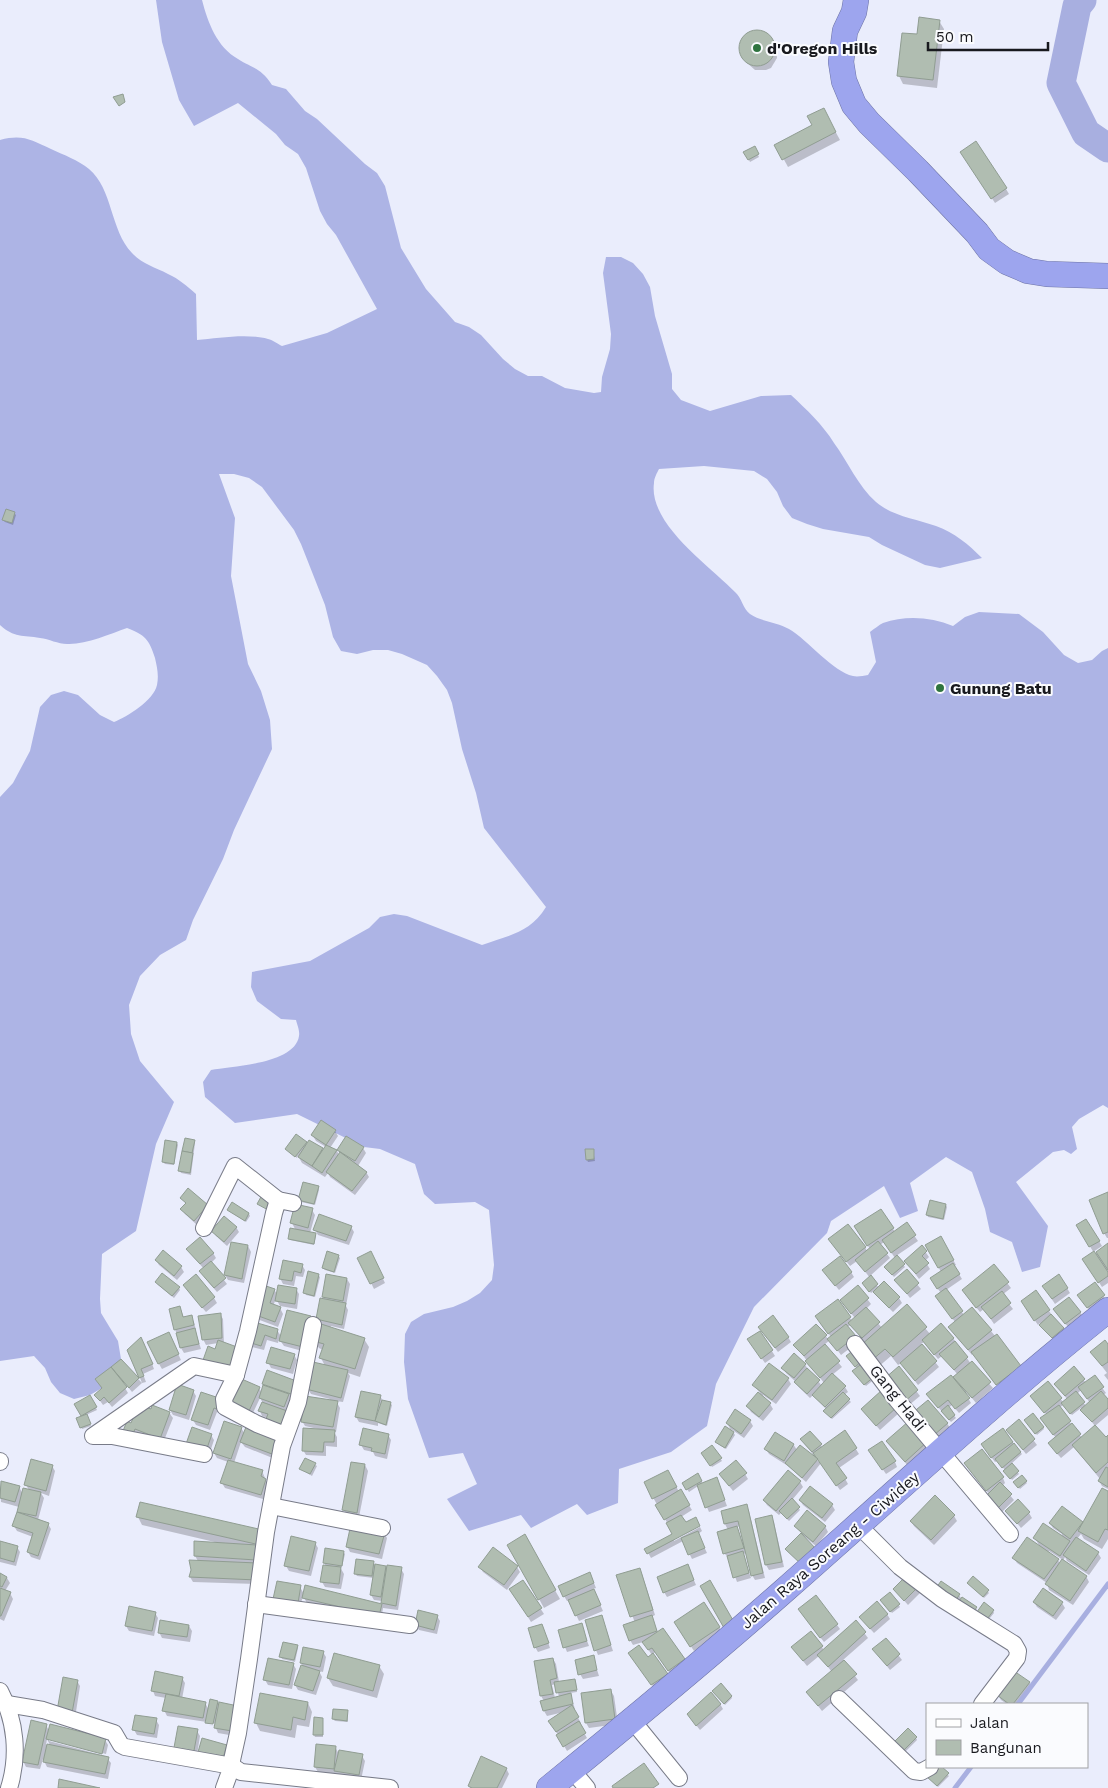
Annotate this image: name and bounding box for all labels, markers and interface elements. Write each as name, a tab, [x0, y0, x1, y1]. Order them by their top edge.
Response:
scale bar	[928, 20, 1048, 52]
text: 50 m	[936, 28, 973, 46]
place label: d'Oregon Hills	[767, 39, 878, 58]
marker: d'Oregon Hills	[751, 42, 763, 54]
place label: Gunung Batu	[950, 679, 1052, 698]
marker: Gunung Batu	[934, 682, 946, 694]
street label: Gang Hadi	[866, 1361, 930, 1435]
street label: Jalan Raya Soreang - Ciwidey	[737, 1467, 924, 1633]
legend	[926, 1703, 1088, 1768]
text: Jalan	[970, 1714, 1009, 1732]
text: Bangunan	[970, 1739, 1042, 1757]

